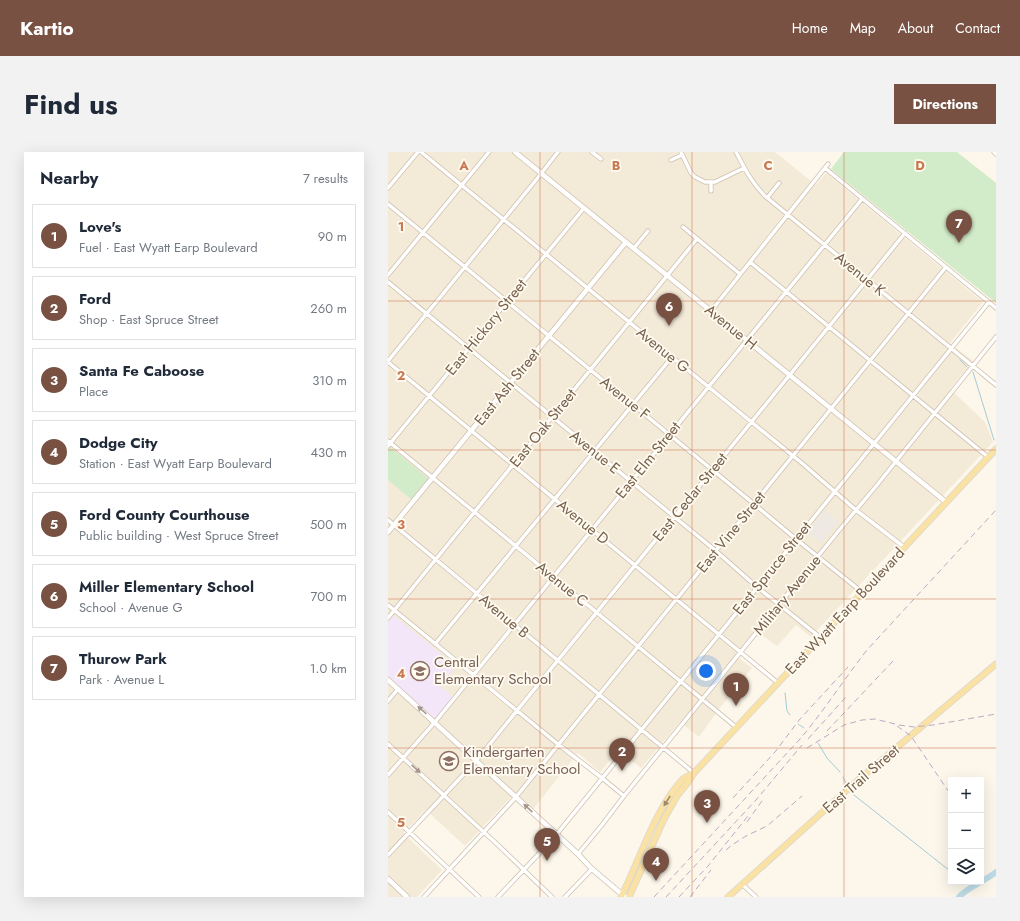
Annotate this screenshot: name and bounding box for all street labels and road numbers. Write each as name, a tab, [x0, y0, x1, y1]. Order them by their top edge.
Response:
street label: Avenue K	[830, 247, 891, 302]
street label: East Hickory Street	[440, 274, 532, 380]
street label: Avenue H	[700, 299, 762, 355]
street label: Avenue G	[632, 322, 694, 378]
street label: East Ash Street	[469, 343, 545, 430]
street label: Avenue F	[595, 371, 655, 425]
street label: East Oak Street	[504, 384, 582, 472]
street label: East Elm Street	[610, 417, 686, 503]
street label: Avenue E	[565, 425, 625, 479]
street label: East Cedar Street	[647, 447, 733, 546]
street label: East Vine Street	[691, 486, 771, 578]
street label: Avenue D	[552, 494, 614, 550]
street label: East Spruce Street	[727, 516, 817, 619]
street label: East Wyatt Earp Boulevard	[780, 543, 910, 679]
street label: Military Avenue	[748, 550, 826, 640]
street label: Avenue C	[531, 556, 593, 612]
street label: Avenue B	[474, 588, 534, 644]
street label: East Trail Street	[818, 739, 905, 819]

